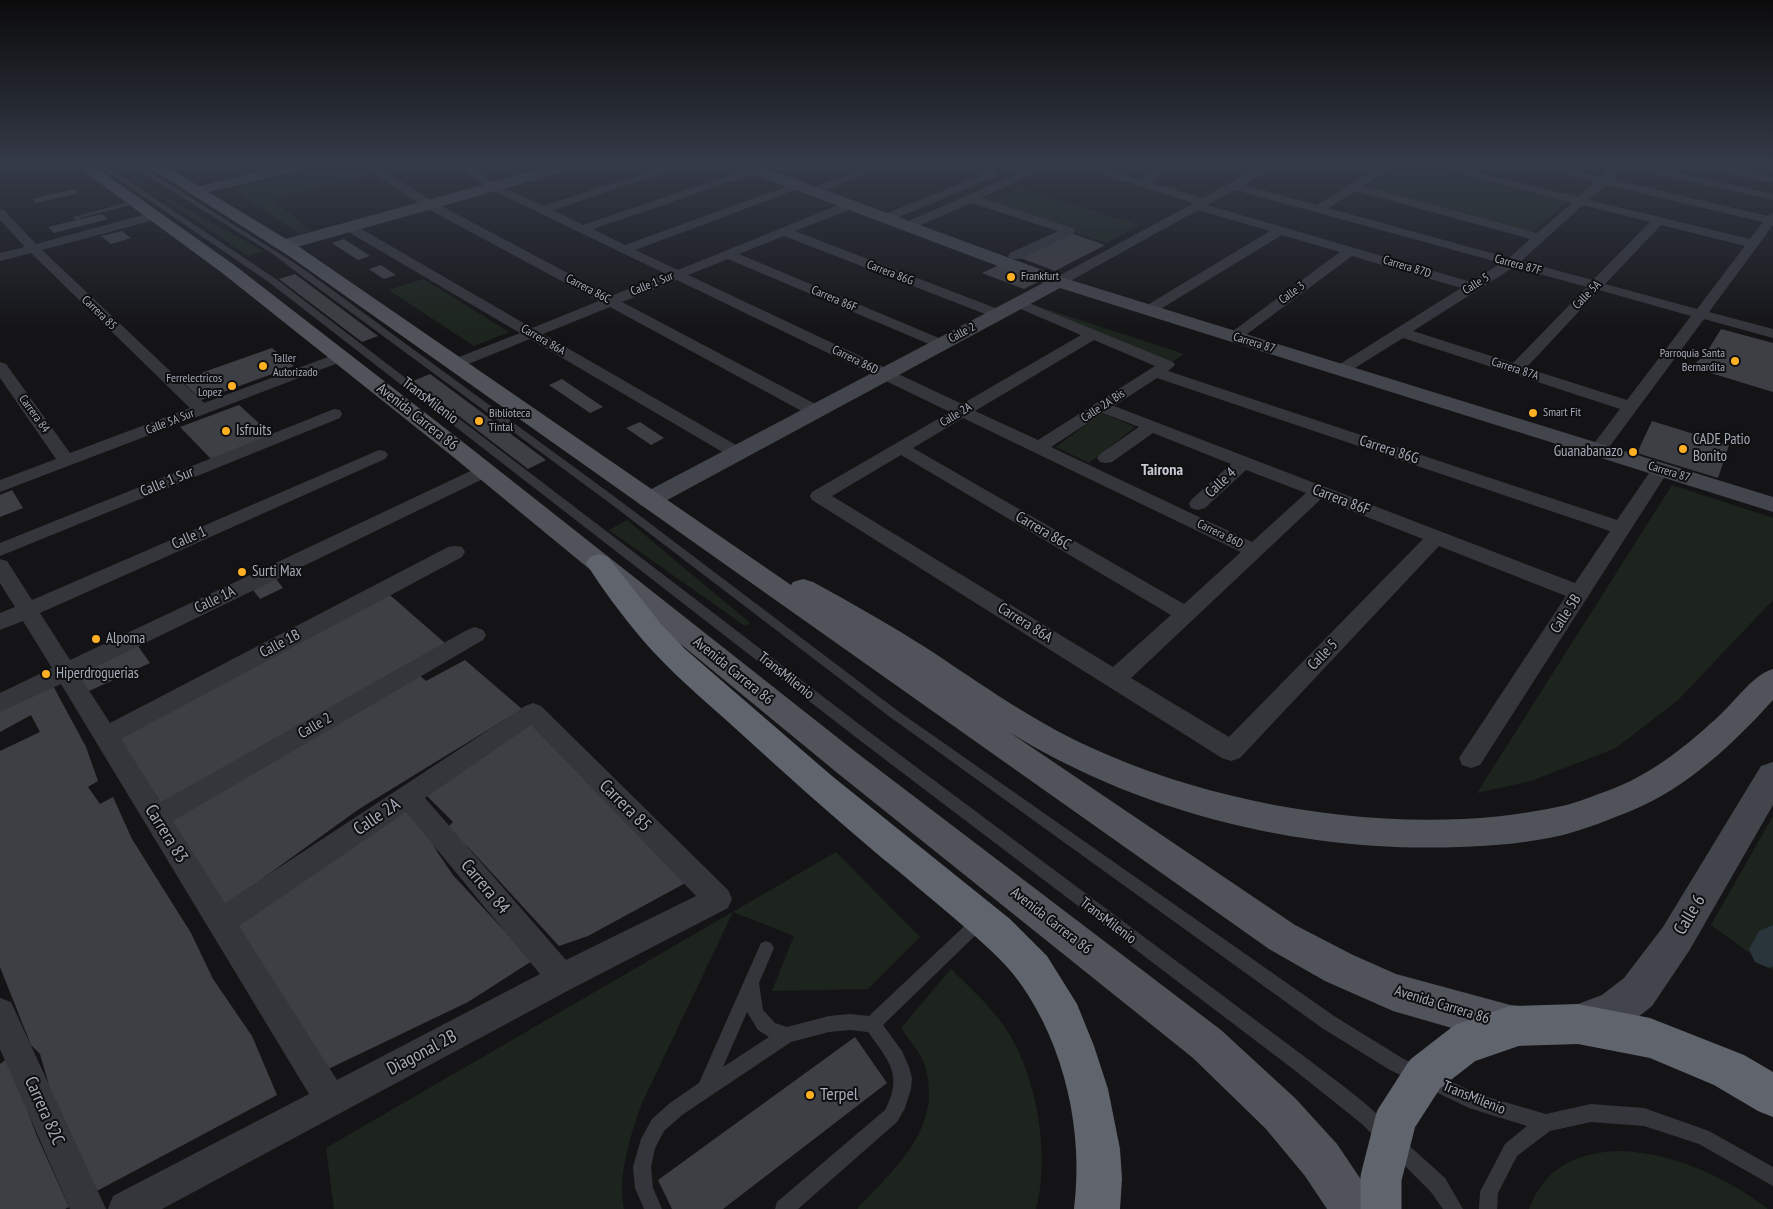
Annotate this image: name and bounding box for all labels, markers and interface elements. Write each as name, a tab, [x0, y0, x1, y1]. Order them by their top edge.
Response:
street label: Carrera 87F	[1493, 252, 1543, 278]
street label: Carrera 87D	[1381, 253, 1433, 281]
street label: Carrera 86G	[865, 257, 915, 289]
street label: Calle 1 Sur	[629, 269, 675, 299]
place label: Frankfurt	[1021, 270, 1059, 284]
street label: Calle 5	[1460, 270, 1492, 298]
street label: Carrera 86C	[563, 271, 613, 307]
marker: Frankfurt	[1005, 271, 1017, 283]
street label: Calle 5A	[1570, 278, 1604, 312]
street label: Calle 3	[1276, 279, 1308, 307]
street label: Carrera 86F	[809, 283, 859, 315]
street label: Carrera 85	[78, 293, 120, 333]
street label: Calle 2	[946, 320, 978, 346]
street label: Carrera 86A	[518, 322, 568, 358]
street label: Carrera 87	[1231, 330, 1277, 356]
street label: Carrera 86D	[830, 343, 880, 377]
place label: Parroquia Santa Bernardita	[1660, 347, 1725, 375]
place label: Taller Autorizado	[273, 352, 318, 380]
street label: Carrera 87A	[1490, 355, 1540, 383]
marker: Parroquia Santa Bernardita	[1729, 355, 1741, 367]
marker: Taller Autorizado	[257, 360, 269, 372]
place label: Ferrelectricos Lopez	[166, 372, 222, 400]
street label: TransMilenio	[398, 374, 462, 428]
marker: Ferrelectricos Lopez	[226, 380, 238, 392]
street label: Avenida Carrera 86	[373, 380, 461, 454]
street label: Calle 2A Bis	[1078, 387, 1128, 425]
street label: Carrera 84	[16, 392, 52, 436]
street label: Calle 2A	[938, 400, 974, 430]
street label: Calle 5A Sur	[144, 406, 196, 438]
place label: Smart Fit	[1543, 406, 1581, 420]
place label: Biblioteca Tintal	[489, 407, 530, 435]
marker: Smart Fit	[1527, 407, 1539, 419]
marker: Biblioteca Tintal	[473, 415, 485, 427]
place label: Isfruits	[236, 422, 271, 440]
marker: Isfruits	[220, 425, 232, 437]
place label: CADE Patio Bonito	[1693, 431, 1750, 466]
street label: Carrera 86G	[1357, 432, 1421, 468]
place label: Guanabanazo	[1554, 443, 1623, 461]
marker: CADE Patio Bonito	[1677, 443, 1689, 455]
marker: Guanabanazo	[1627, 446, 1639, 458]
street label: Carrera 87	[1646, 459, 1692, 485]
district label: Tairona	[1141, 460, 1183, 480]
street label: Calle 1 Sur	[138, 463, 196, 501]
street label: Calle 4	[1202, 464, 1240, 502]
street label: Carrera 86F	[1310, 481, 1372, 519]
street label: Carrera 86C	[1012, 508, 1074, 554]
street label: Carrera 86D	[1195, 517, 1245, 551]
street label: Calle 1	[169, 522, 209, 554]
place label: Surti Max	[252, 563, 302, 581]
marker: Surti Max	[236, 566, 248, 578]
street label: Calle 1A	[192, 583, 238, 617]
street label: Calle 5B	[1547, 591, 1585, 637]
street label: Carrera 86A	[994, 599, 1056, 647]
street label: Calle 1B	[257, 626, 303, 662]
place label: Alpoma	[106, 630, 145, 648]
marker: Alpoma	[90, 633, 102, 645]
street label: Avenida Carrera 86	[689, 633, 777, 709]
street label: Calle 5	[1304, 636, 1342, 674]
street label: TransMilenio	[754, 649, 818, 703]
place label: Hiperdroguerias	[56, 665, 139, 683]
marker: Hiperdroguerias	[40, 668, 52, 680]
street label: Calle 2	[295, 709, 335, 743]
street label: Carrera 85	[595, 776, 655, 836]
street label: Calle 2A	[350, 794, 404, 840]
street label: Carrera 83	[140, 801, 192, 867]
street label: Carrera 84	[456, 855, 514, 919]
street label: Avenida Carrera 86	[1007, 884, 1095, 958]
street label: Calle 6	[1670, 891, 1710, 939]
street label: TransMilenio	[1076, 894, 1140, 948]
street label: Avenida Carrera 86	[1392, 982, 1492, 1028]
street label: Diagonal 2B	[383, 1026, 461, 1080]
street label: Carrera 82C	[19, 1073, 69, 1149]
street label: TransMilenio	[1440, 1077, 1508, 1119]
place label: Terpel	[820, 1084, 858, 1106]
marker: Terpel	[804, 1089, 816, 1101]

